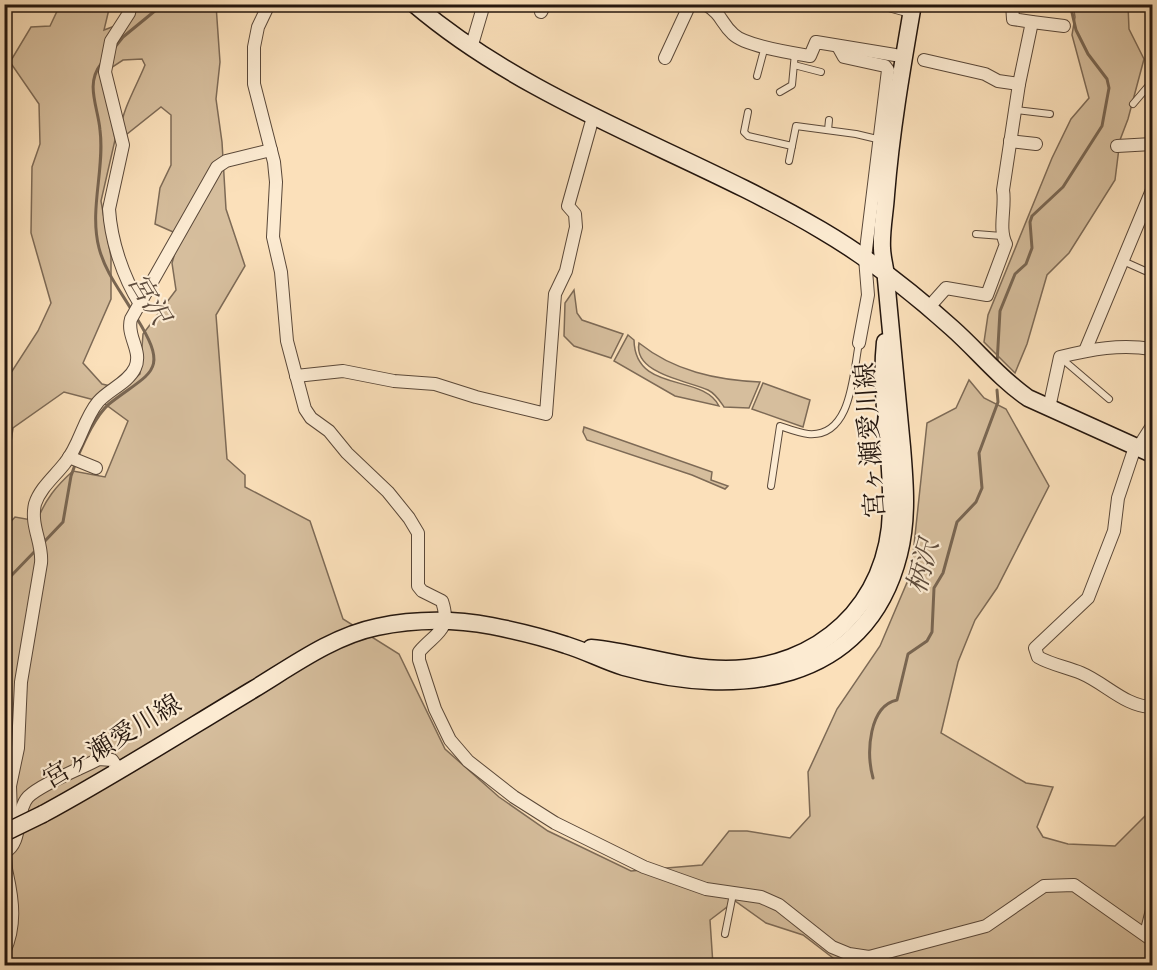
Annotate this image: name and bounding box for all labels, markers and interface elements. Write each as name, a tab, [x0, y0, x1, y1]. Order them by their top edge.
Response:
water label: 宮沢	[116, 267, 179, 336]
street label: 宮ヶ瀬愛川線	[848, 361, 896, 519]
water label: 柄沢	[899, 533, 952, 598]
street label: 宮ヶ瀬愛川線	[37, 687, 189, 799]

